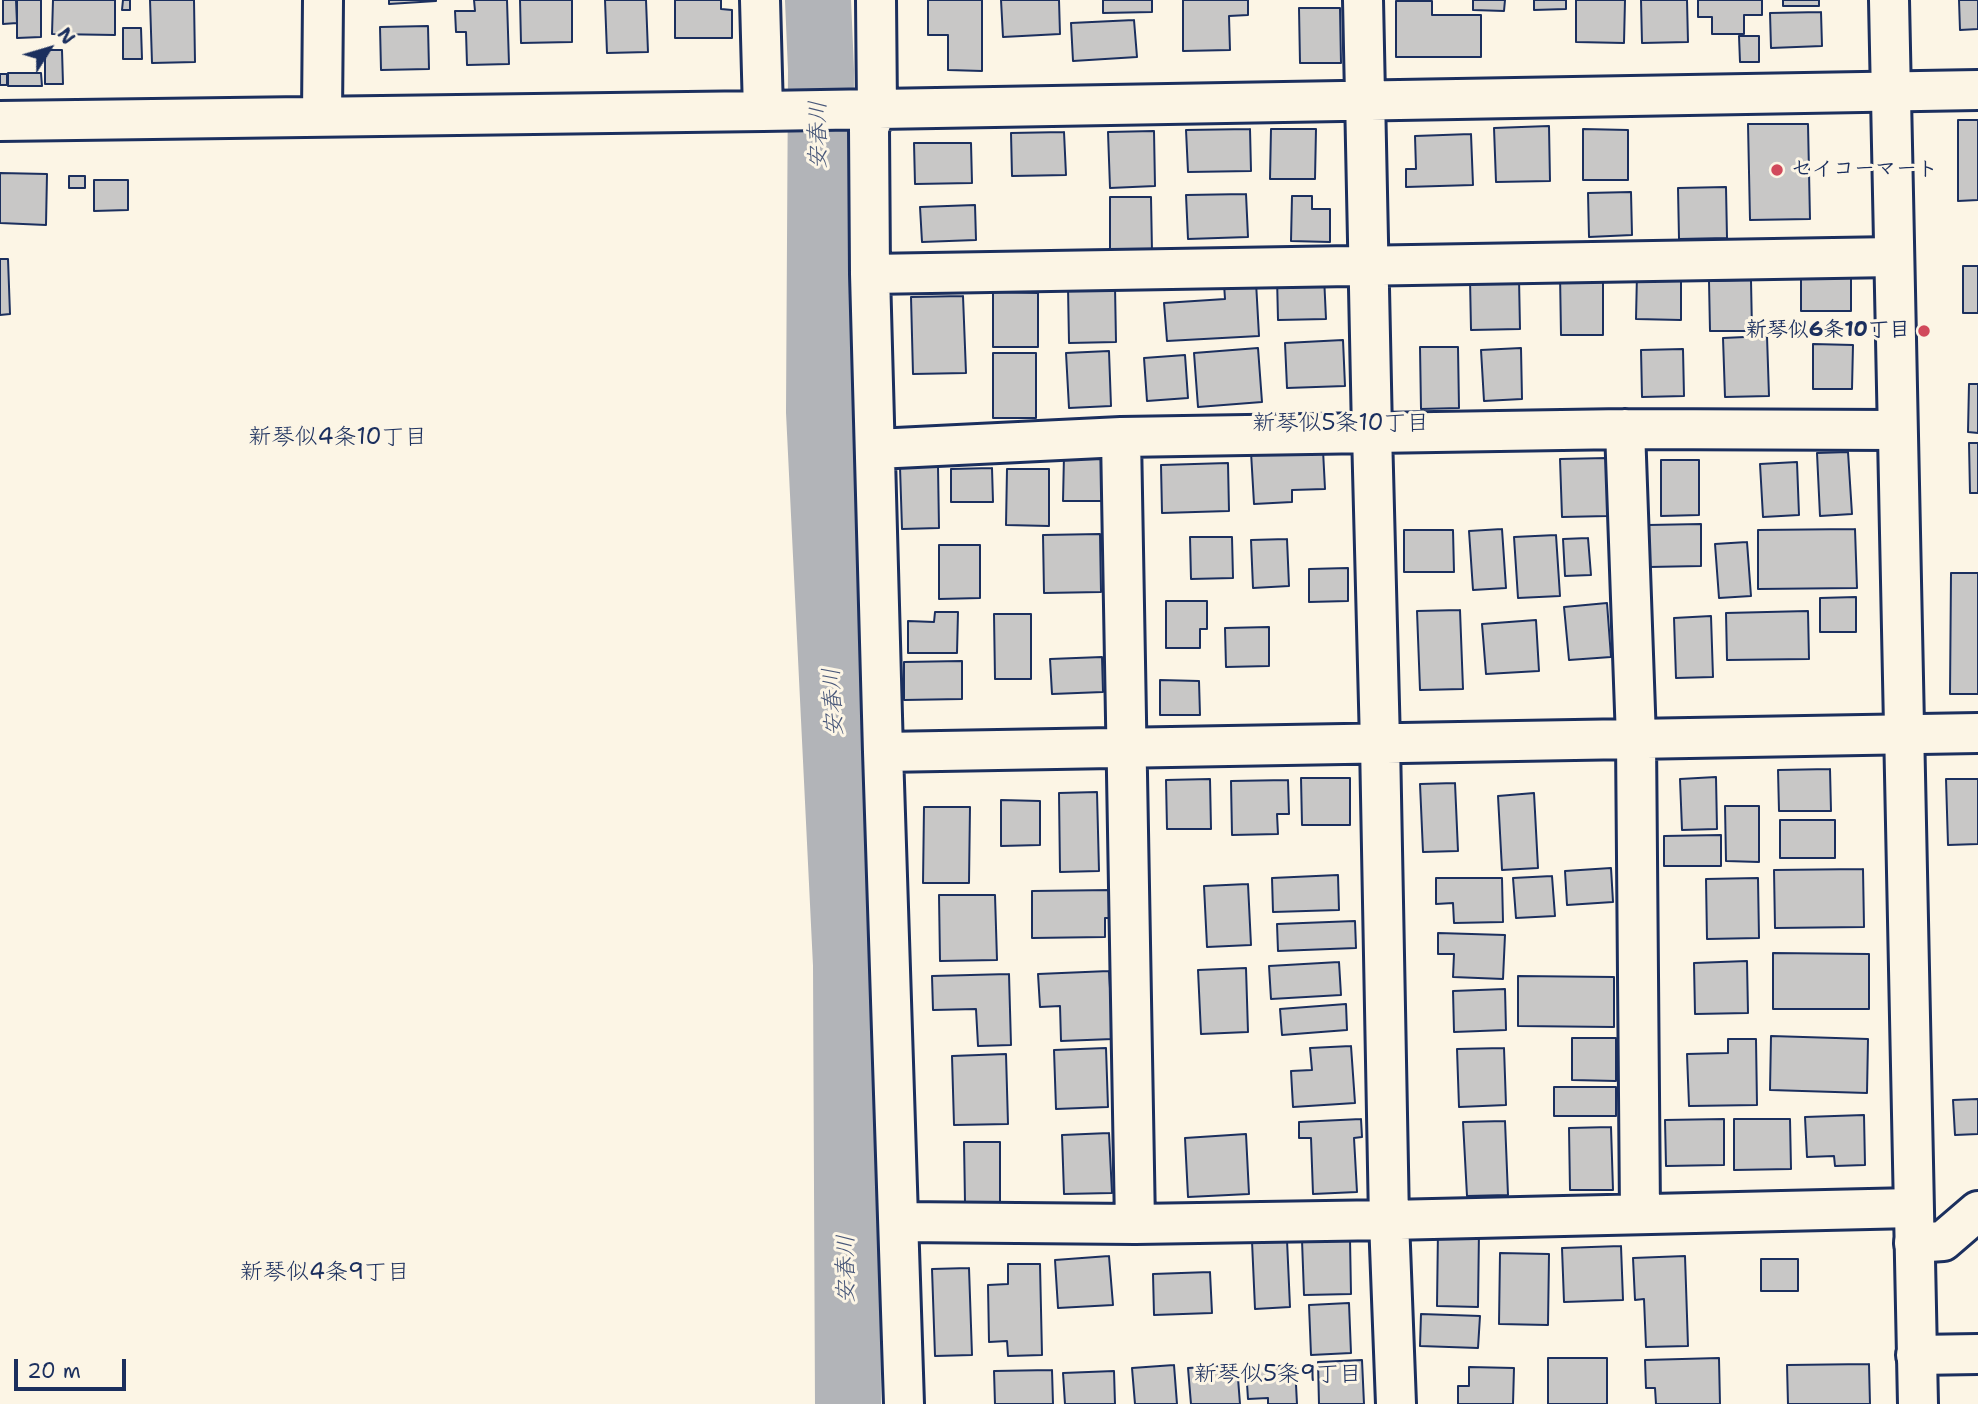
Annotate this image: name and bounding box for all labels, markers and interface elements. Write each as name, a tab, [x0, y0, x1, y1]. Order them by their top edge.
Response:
north arrow	[14, 14, 84, 84]
text: N	[52, 23, 81, 50]
water label: 安春川	[805, 101, 833, 169]
place label: セイコーマート	[1791, 157, 1938, 183]
marker: セイコーマート	[1769, 162, 1785, 178]
place label: 新琴似6条10丁目	[1746, 318, 1910, 344]
marker: 新琴似6条10丁目	[1916, 323, 1932, 339]
district label: 新琴似5条10丁目	[1252, 410, 1430, 438]
district label: 新琴似4条10丁目	[248, 424, 428, 452]
water label: 安春川	[818, 667, 850, 737]
water label: 安春川	[833, 1235, 861, 1303]
district label: 新琴似4条9丁目	[240, 1259, 410, 1287]
scale bar	[18, 1344, 130, 1388]
text: 20 m	[27, 1357, 81, 1385]
district label: 新琴似5条9丁目	[1194, 1361, 1362, 1389]

